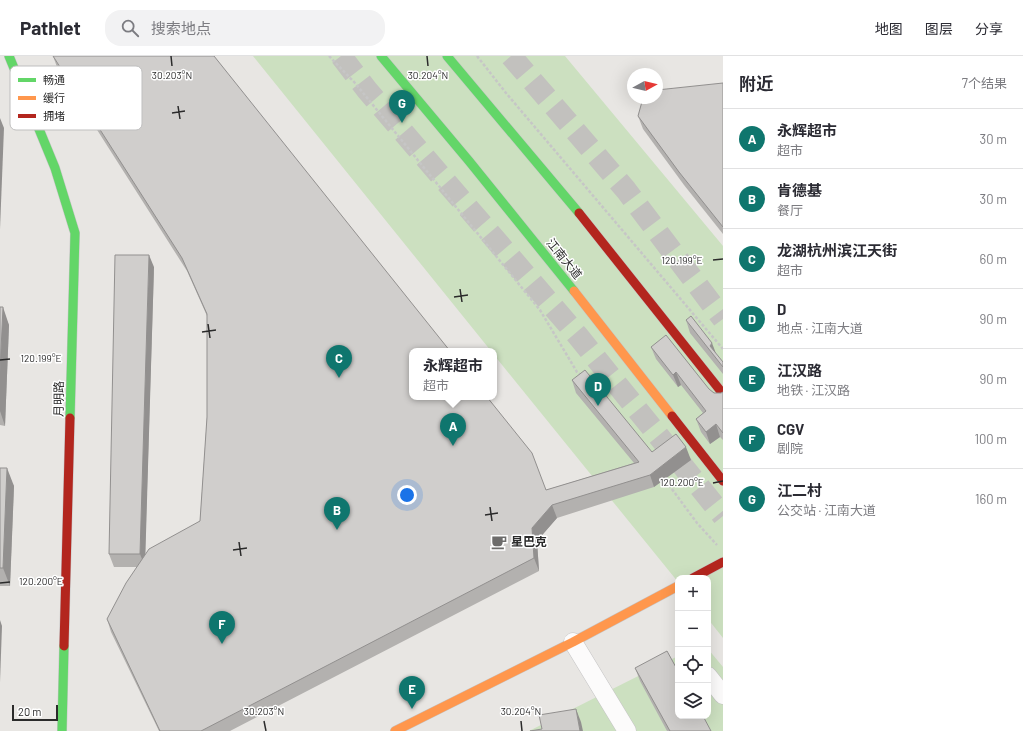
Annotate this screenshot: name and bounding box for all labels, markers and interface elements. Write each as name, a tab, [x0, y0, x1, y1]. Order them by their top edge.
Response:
search box	[105, 10, 385, 46]
text: Pathlet	[20, 16, 81, 39]
icon: search	[119, 17, 141, 39]
text: 搜索地点	[151, 19, 211, 37]
text: 地图	[875, 20, 903, 37]
text: 图层	[925, 20, 953, 37]
text: 分享	[975, 20, 1003, 37]
legend	[10, 66, 142, 130]
north arrow	[627, 68, 663, 104]
text: 30.203°N	[152, 69, 192, 81]
text: 30.204°N	[408, 69, 448, 81]
text: 畅通	[43, 73, 65, 86]
text: 附近	[739, 73, 773, 93]
text: 7个结果	[962, 75, 1007, 91]
pin: G	[389, 90, 415, 123]
text: 缓行	[43, 91, 65, 104]
text: 拥堵	[43, 109, 65, 122]
text: 永辉超市	[777, 121, 837, 139]
text: A	[748, 131, 756, 147]
text: 30 m	[980, 131, 1007, 147]
text: 超市	[777, 142, 803, 158]
text: 肯德基	[777, 181, 822, 199]
text: B	[748, 191, 756, 207]
text: 30 m	[980, 191, 1007, 207]
text: 餐厅	[777, 202, 803, 218]
street label: 江南大道	[544, 235, 585, 281]
text: 龙湖杭州滨江天街	[777, 241, 897, 259]
text: C	[748, 251, 756, 267]
text: 60 m	[980, 251, 1007, 267]
text: 120.199°E	[661, 254, 703, 266]
text: 超市	[777, 262, 803, 278]
text: D	[777, 300, 786, 318]
text: D	[748, 311, 756, 327]
text: 90 m	[980, 311, 1007, 327]
text: 地点 · 江南大道	[777, 320, 863, 336]
pin: C	[326, 345, 352, 378]
popup	[409, 348, 497, 400]
text: 120.199°E	[20, 352, 62, 364]
text: 永辉超市	[423, 356, 483, 374]
text: 江汉路	[777, 361, 822, 379]
text: E	[748, 371, 756, 387]
text: 90 m	[980, 371, 1007, 387]
pin: D	[585, 373, 611, 406]
text: 超市	[423, 377, 449, 393]
street label: 月明路	[51, 381, 65, 417]
text: 地铁 · 江汉路	[777, 382, 850, 398]
pin: A	[440, 413, 466, 446]
text: CGV	[777, 420, 804, 438]
text: F	[748, 431, 756, 447]
text: 100 m	[974, 431, 1007, 447]
text: 剧院	[777, 440, 803, 456]
text: 120.200°E	[660, 476, 704, 488]
text: 江二村	[777, 481, 822, 499]
your location	[397, 485, 417, 505]
text: G	[748, 491, 756, 507]
text: 160 m	[975, 491, 1007, 507]
pin: B	[324, 497, 350, 530]
text: 公交站 · 江南大道	[777, 502, 876, 518]
cafe icon: 星巴克	[490, 533, 508, 551]
place label: 星巴克	[511, 534, 547, 548]
text: 120.200°E	[19, 575, 63, 587]
map controls	[675, 575, 711, 719]
button: +	[675, 575, 711, 611]
pin: F	[209, 611, 235, 644]
button: −	[675, 611, 711, 647]
button: locate	[675, 647, 711, 683]
pin: E	[399, 676, 425, 709]
button: layers	[675, 683, 711, 719]
scale bar	[12, 703, 58, 722]
text: 20 m	[18, 705, 41, 718]
text: 30.203°N	[244, 705, 284, 717]
text: 30.204°N	[501, 705, 541, 717]

